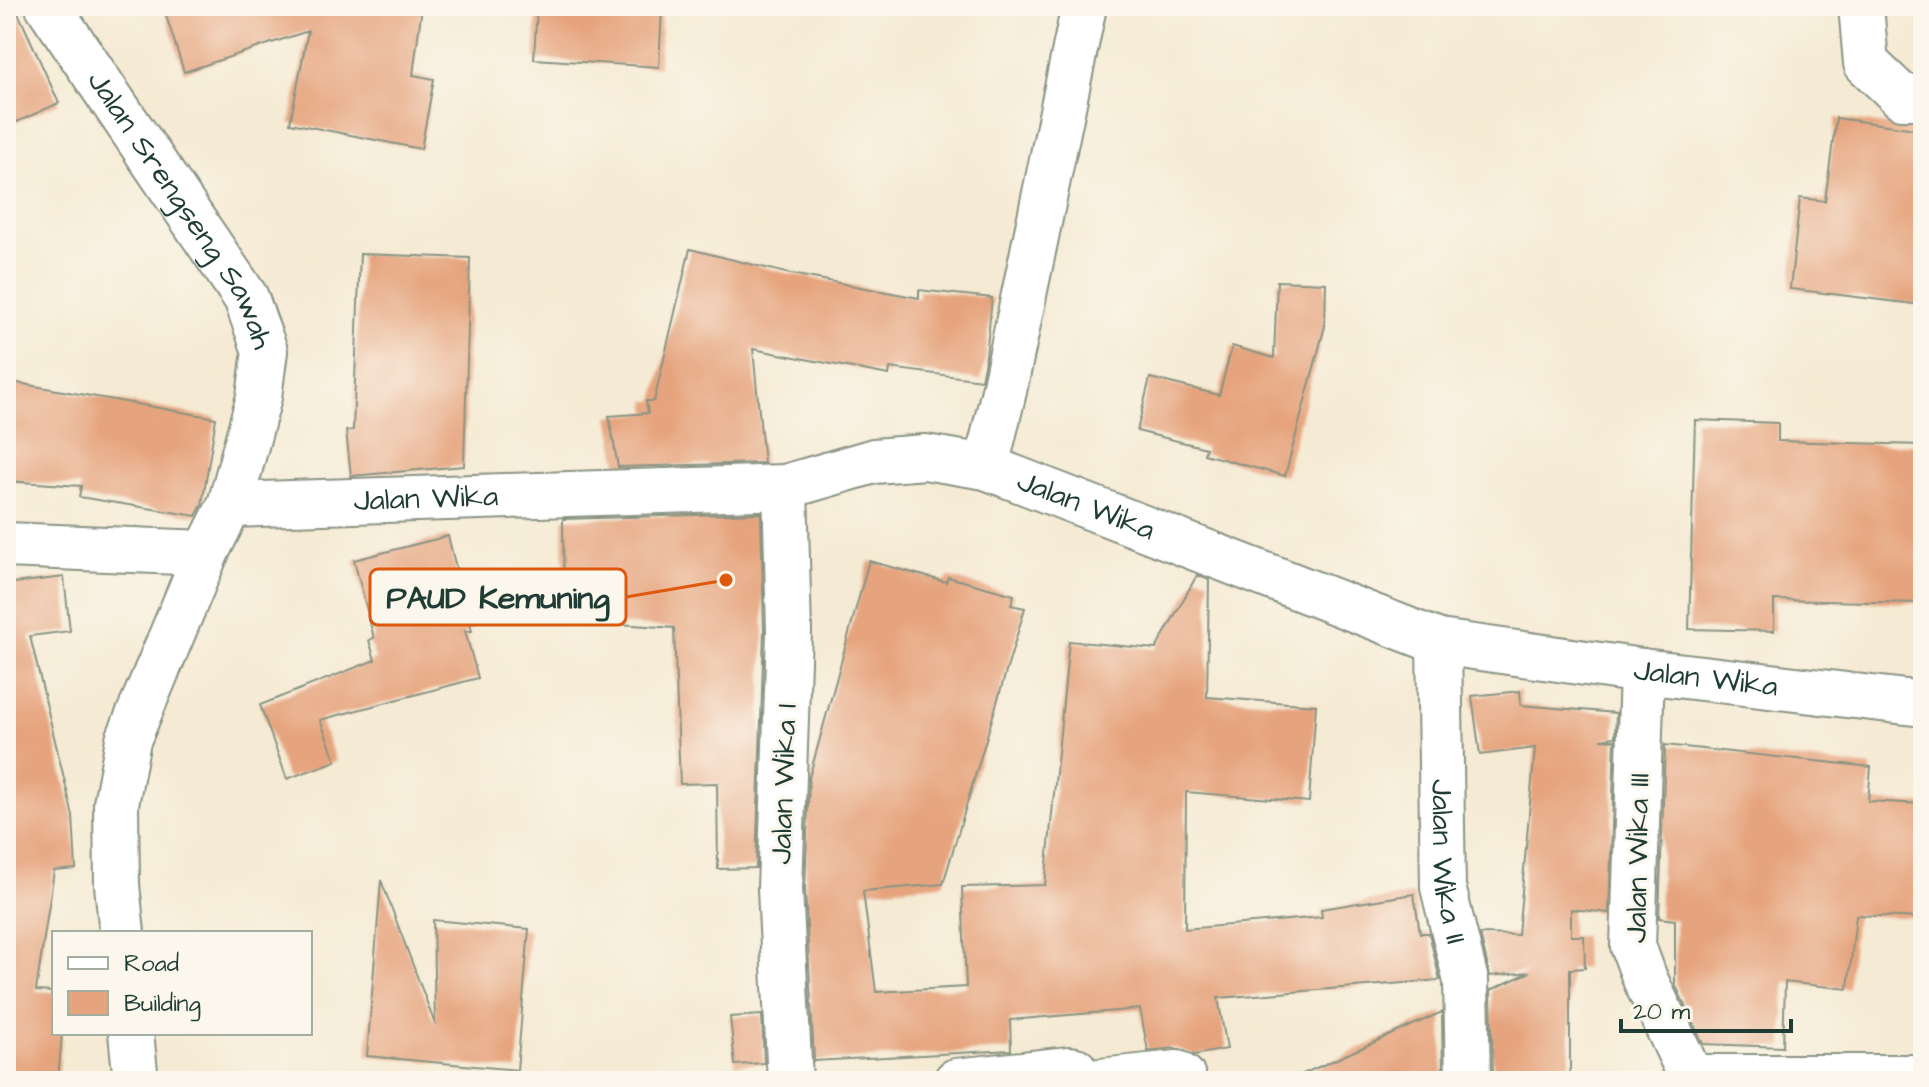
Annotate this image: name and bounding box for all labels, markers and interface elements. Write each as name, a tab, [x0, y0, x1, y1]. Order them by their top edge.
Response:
street label: Jalan Srengseng Sawah	[77, 62, 284, 355]
street label: Jalan Wika	[1011, 460, 1161, 551]
street label: Jalan Wika	[353, 475, 499, 522]
callout: PAUD Kemuning	[370, 569, 626, 625]
text: PAUD Kemuning	[386, 576, 610, 622]
street label: Jalan Wika	[1631, 649, 1780, 708]
street label: Jalan Wika I	[760, 703, 808, 865]
street label: Jalan Wika III	[1616, 773, 1660, 943]
street label: Jalan Wika II	[1420, 779, 1477, 948]
legend	[52, 931, 312, 1035]
text: Road	[124, 947, 179, 981]
scale bar	[1621, 983, 1791, 1033]
text: Building	[124, 987, 201, 1022]
text: 20 m	[1633, 995, 1690, 1029]

